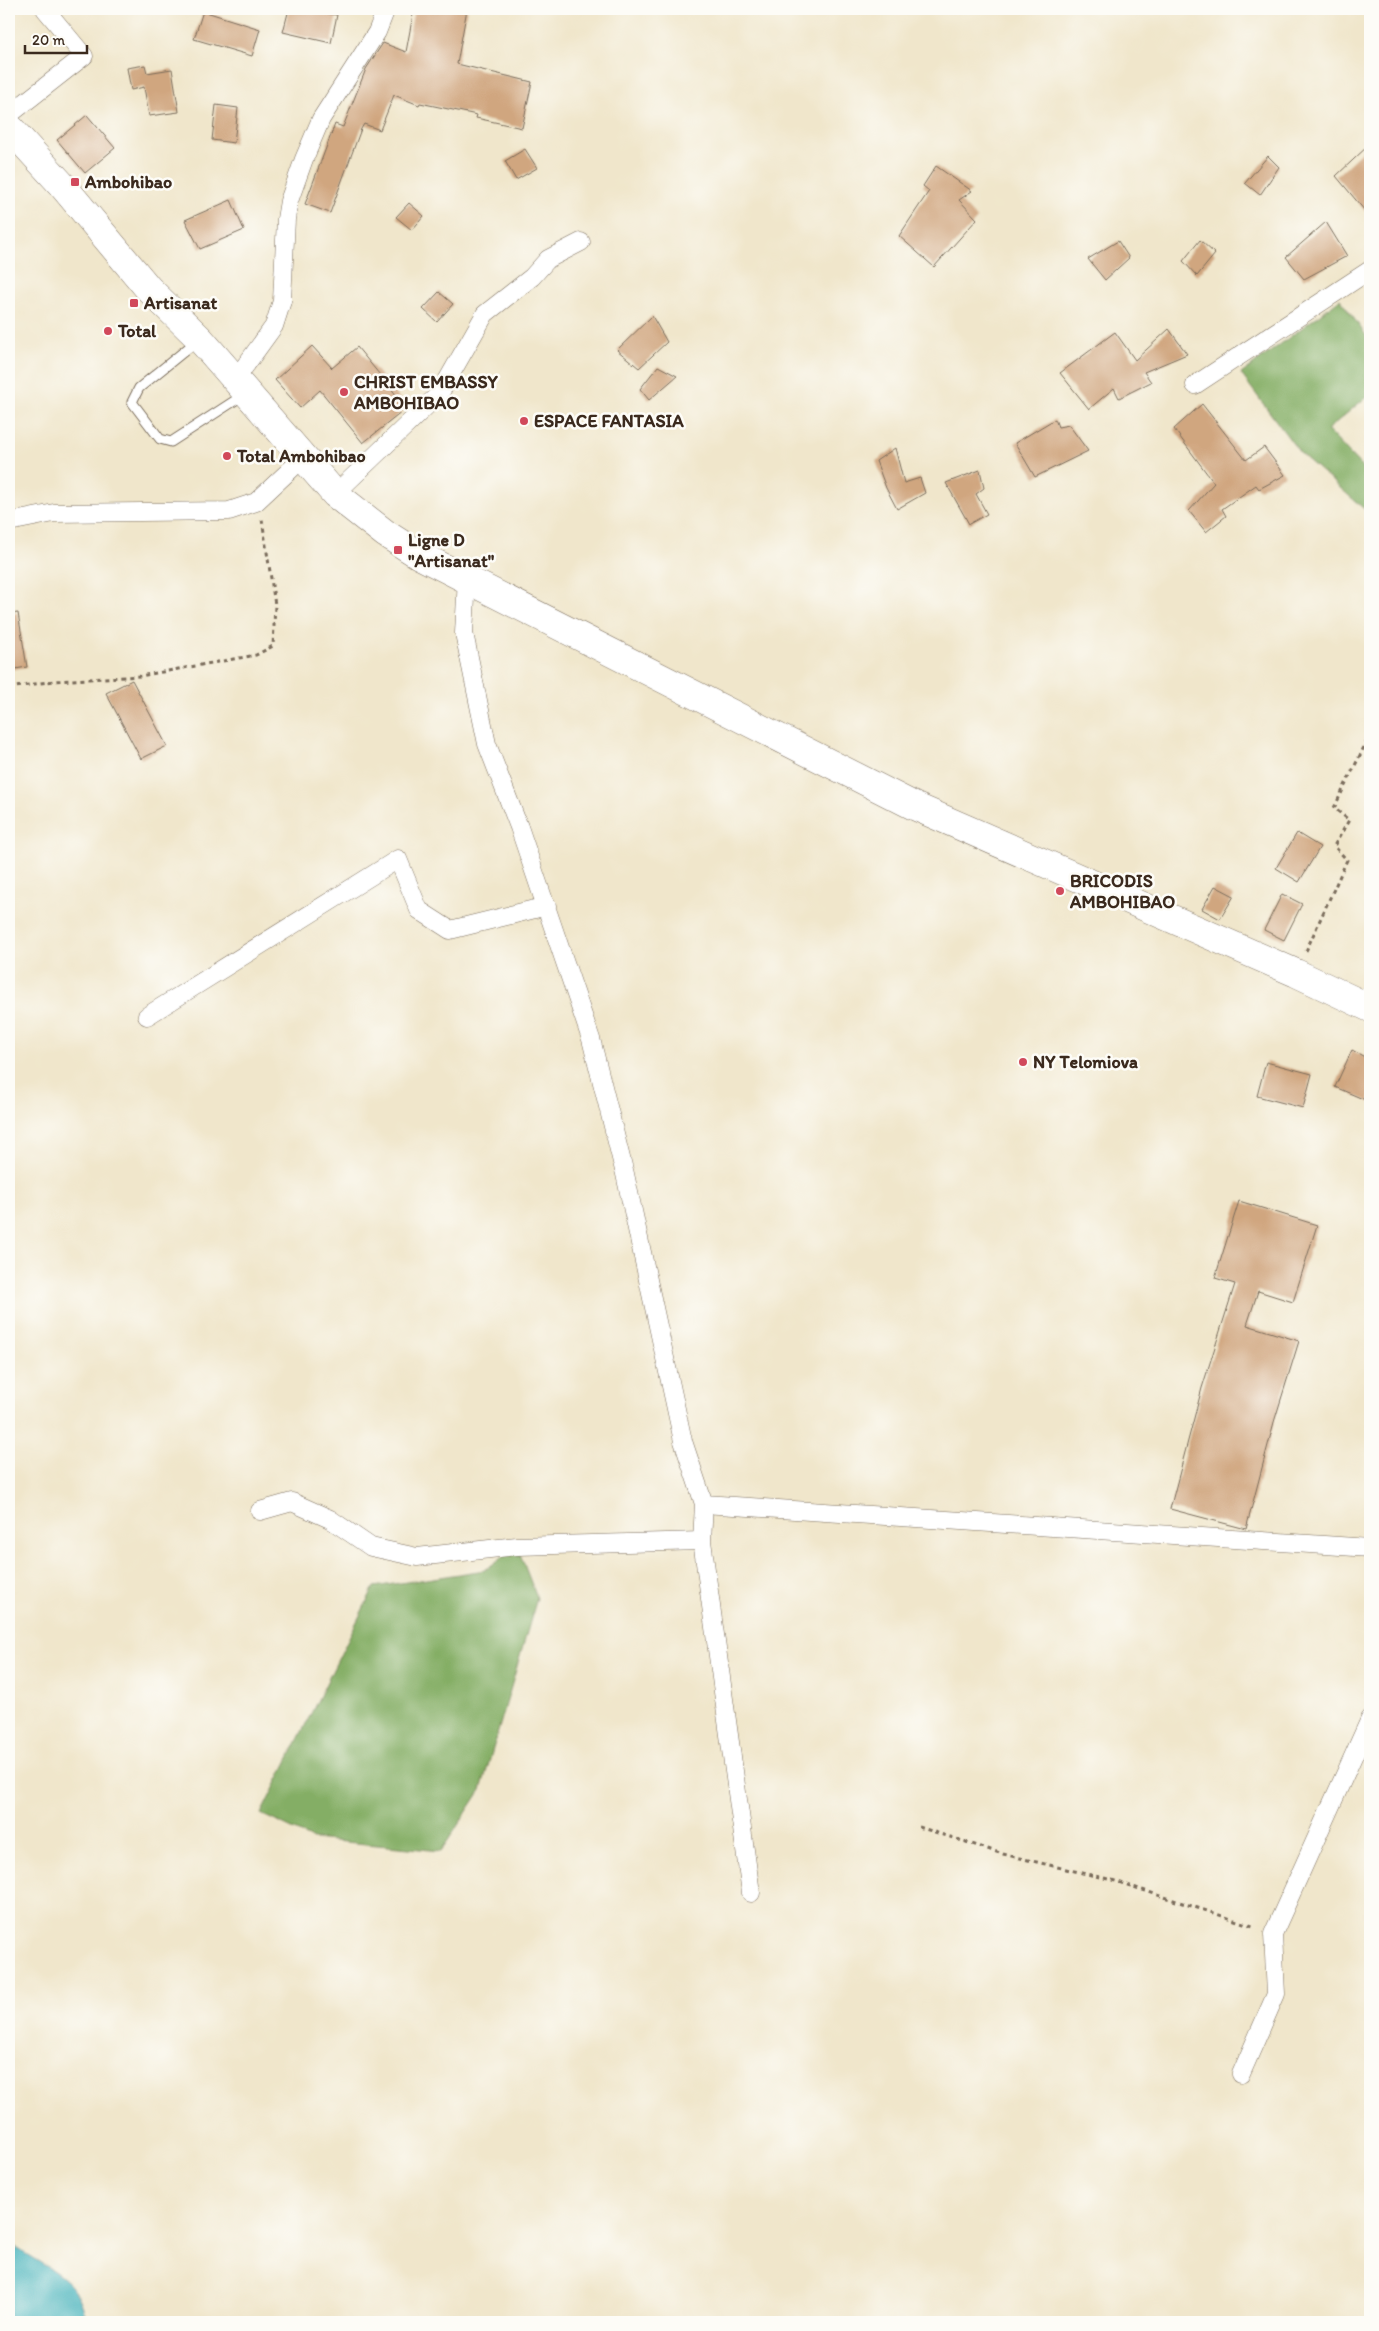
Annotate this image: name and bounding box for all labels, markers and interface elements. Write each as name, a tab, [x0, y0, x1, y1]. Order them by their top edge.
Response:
scale bar	[25, 22, 88, 54]
text: 20 m	[32, 31, 66, 49]
place label: Ambohibao	[84, 171, 172, 193]
marker: Ambohibao	[69, 176, 81, 188]
place label: Artisanat	[143, 292, 217, 314]
marker: Artisanat	[128, 297, 140, 309]
place label: Total	[117, 320, 157, 342]
marker: Total	[102, 325, 114, 337]
place label: CHRIST EMBASSY AMBOHIBAO	[353, 371, 499, 414]
marker: CHRIST EMBASSY AMBOHIBAO	[338, 386, 350, 398]
place label: ESPACE FANTASIA	[534, 410, 684, 432]
marker: ESPACE FANTASIA	[518, 415, 530, 427]
place label: Total Ambohibao	[236, 445, 366, 467]
marker: Total Ambohibao	[221, 450, 233, 462]
place label: Ligne D "Artisanat"	[408, 529, 495, 572]
marker: Ligne D "Artisanat"	[392, 544, 404, 556]
place label: BRICODIS AMBOHIBAO	[1069, 870, 1175, 913]
marker: BRICODIS AMBOHIBAO	[1054, 885, 1066, 897]
place label: NY Telomiova	[1033, 1051, 1138, 1073]
marker: NY Telomiova	[1017, 1056, 1029, 1068]

